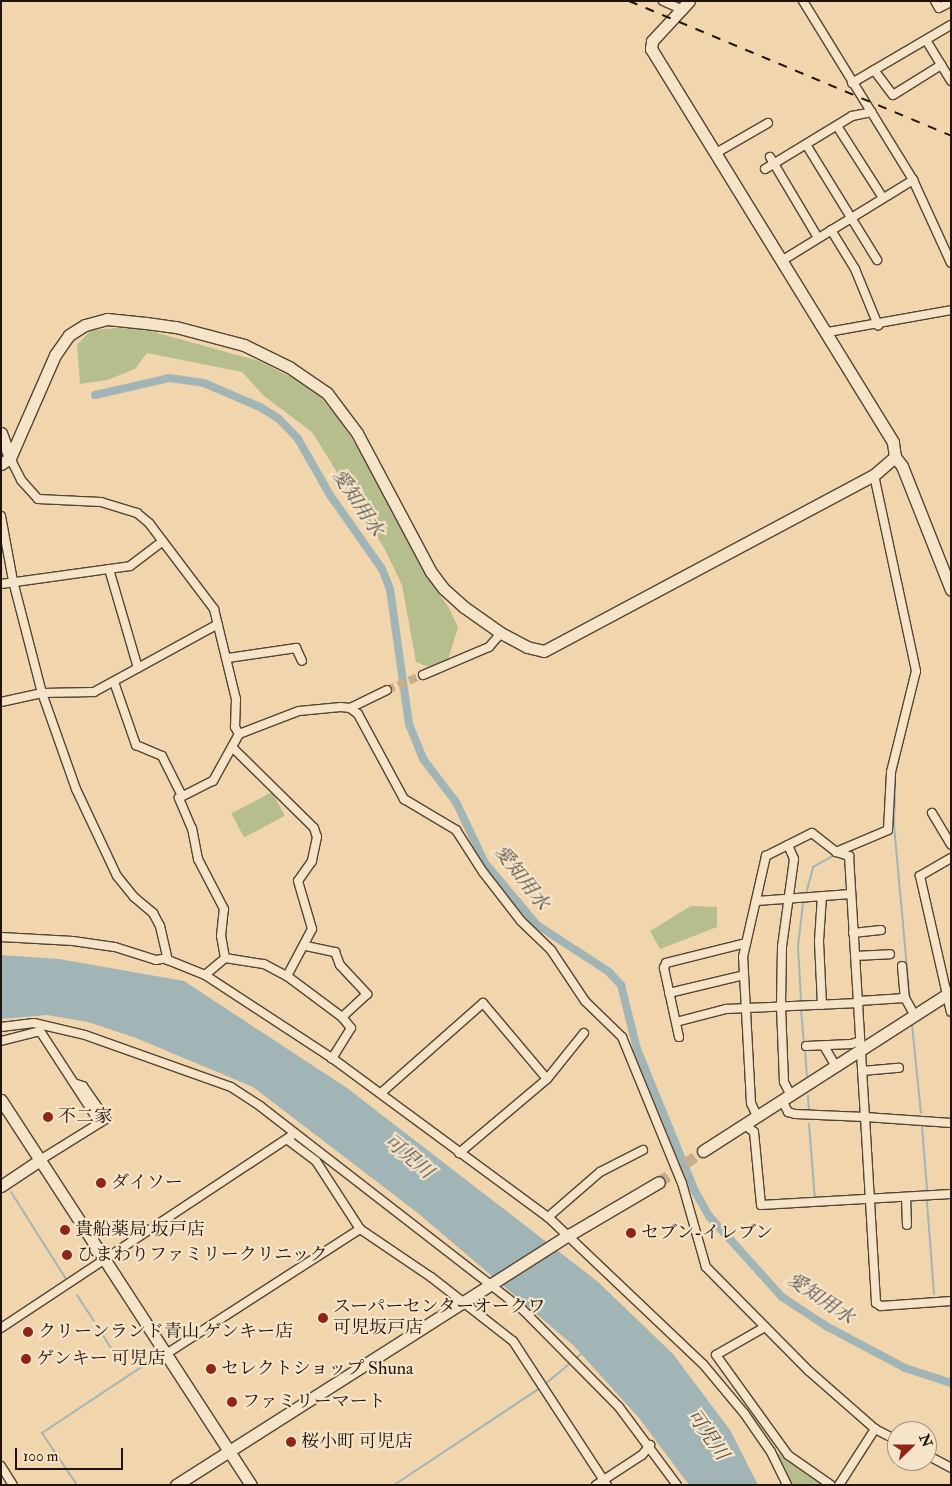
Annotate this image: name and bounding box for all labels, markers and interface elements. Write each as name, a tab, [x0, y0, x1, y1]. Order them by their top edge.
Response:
water label: 愛知用水	[326, 465, 388, 541]
water label: 愛知用水	[489, 841, 553, 915]
place label: 不二家	[58, 1106, 112, 1128]
marker: 不二家	[42, 1111, 54, 1123]
water label: 可児川	[379, 1130, 437, 1184]
place label: ダイソー	[111, 1172, 183, 1194]
marker: ダイソー	[95, 1177, 107, 1189]
place label: 貴船薬局 坂戸店	[75, 1219, 205, 1241]
place label: セブン-イレブン	[641, 1222, 775, 1244]
marker: 貴船薬局 坂戸店	[59, 1224, 71, 1236]
marker: セブン-イレブン	[625, 1227, 637, 1239]
place label: ひまわりファミリークリニック	[77, 1244, 329, 1266]
marker: ひまわりファミリークリニック	[61, 1249, 73, 1261]
water label: 愛知用水	[782, 1268, 858, 1330]
place label: スーパーセンターオークワ 可児坂戸店	[333, 1297, 548, 1340]
marker: スーパーセンターオークワ 可児坂戸店	[317, 1312, 329, 1324]
place label: クリーンランド青山 ゲンキー店	[38, 1321, 294, 1343]
marker: クリーンランド青山 ゲンキー店	[22, 1326, 34, 1338]
place label: ゲンキー 可児店	[36, 1348, 166, 1370]
marker: ゲンキー 可児店	[20, 1353, 32, 1365]
place label: セレクトショップ Shuna	[221, 1358, 414, 1380]
marker: セレクトショップ Shuna	[205, 1363, 217, 1375]
place label: ファミリーマート	[242, 1391, 386, 1413]
marker: ファミリーマート	[226, 1396, 238, 1408]
water label: 可児川	[681, 1405, 733, 1465]
north arrow	[887, 1421, 937, 1471]
place label: 桜小町 可児店	[301, 1431, 413, 1453]
text: N	[915, 1432, 936, 1450]
marker: 桜小町 可児店	[285, 1436, 297, 1448]
scale bar	[18, 1438, 125, 1470]
text: 100 m	[23, 1447, 58, 1466]

